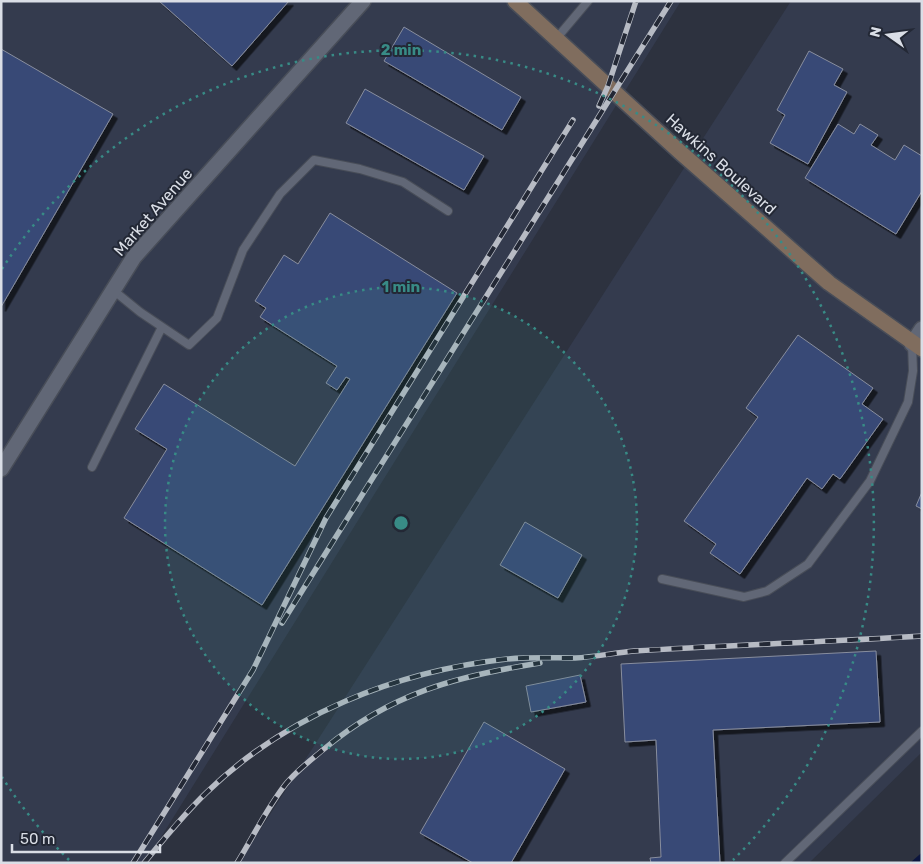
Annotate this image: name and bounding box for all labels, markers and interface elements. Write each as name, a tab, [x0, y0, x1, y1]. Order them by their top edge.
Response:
north arrow	[863, 10, 913, 60]
text: N	[866, 25, 885, 39]
text: 2 min	[381, 41, 421, 59]
street label: Hawkins Boulevard	[662, 109, 780, 219]
street label: Market Avenue	[110, 164, 196, 260]
text: 1 min	[382, 278, 420, 296]
centre of rings	[392, 514, 410, 532]
scale bar	[12, 822, 160, 854]
text: 50 m	[20, 830, 55, 848]

